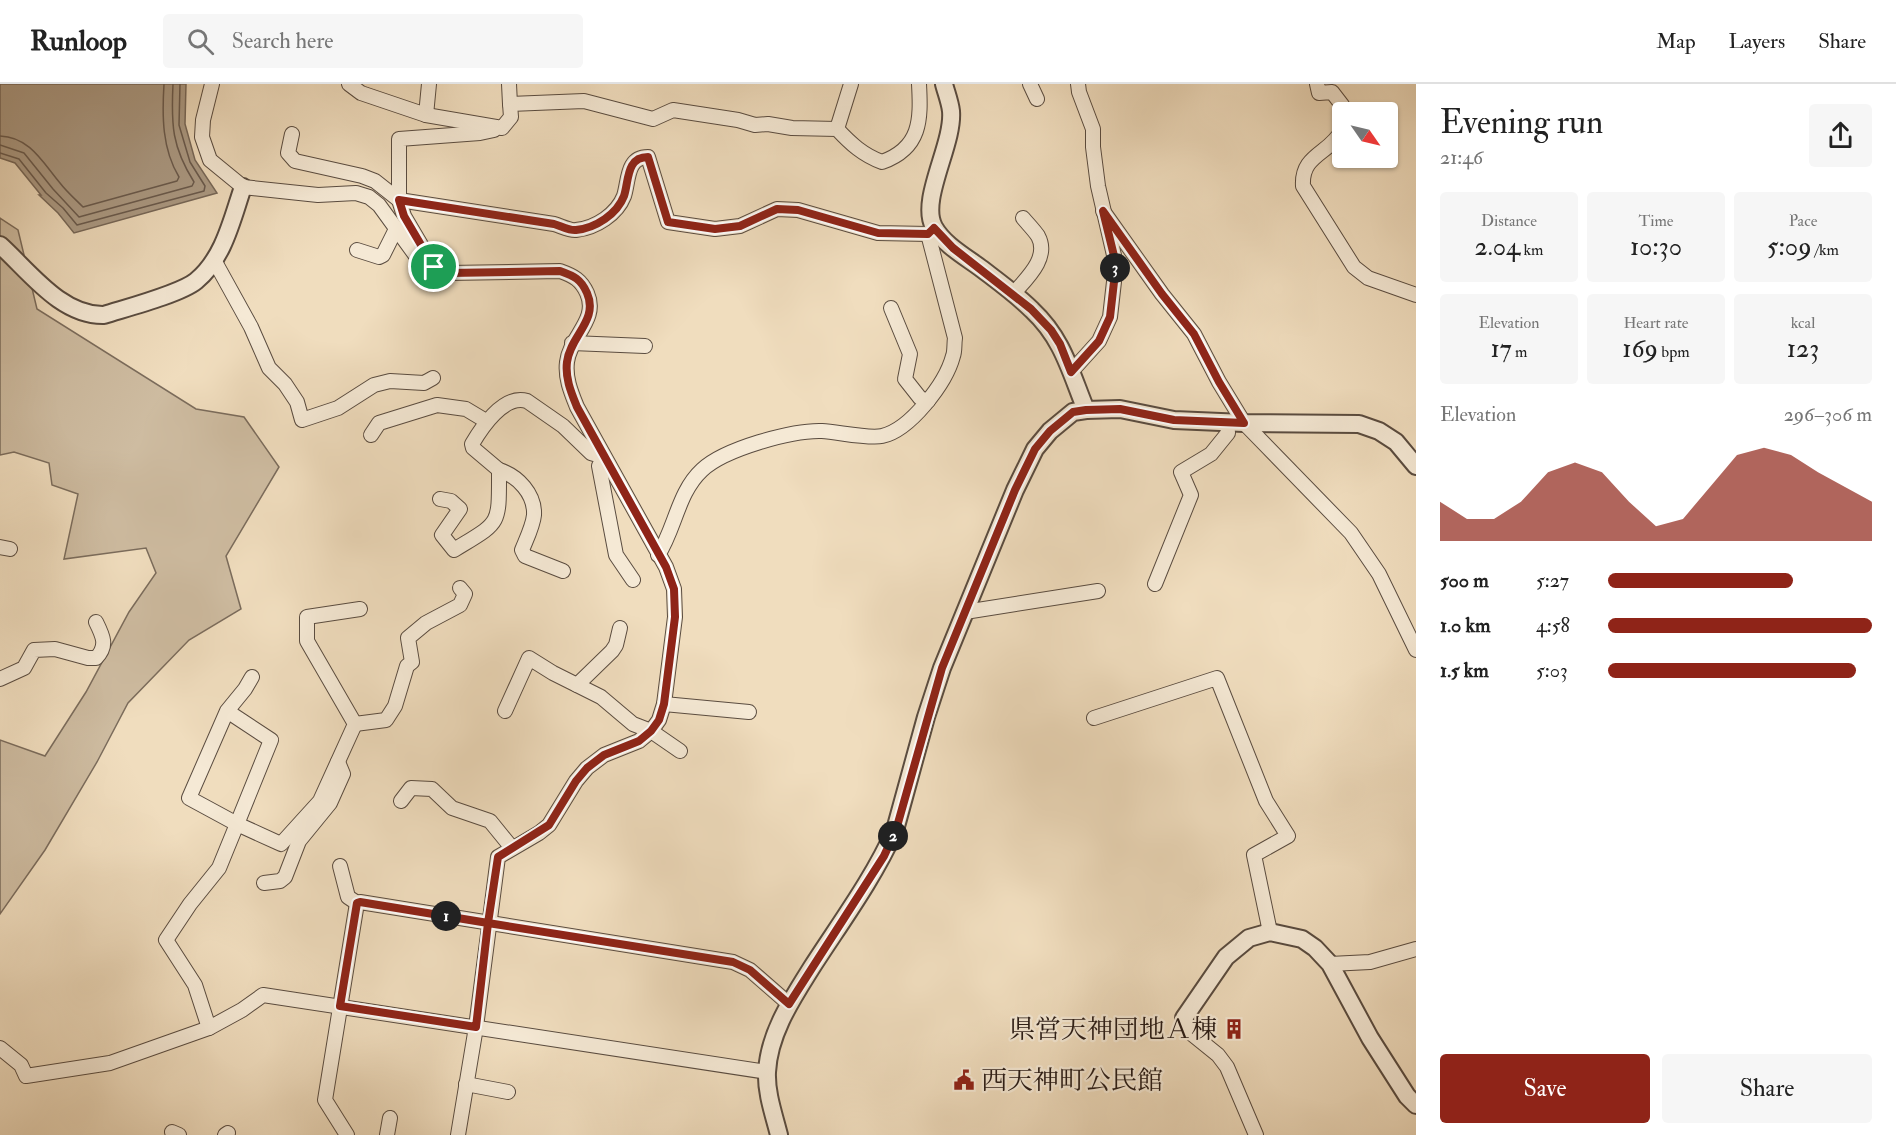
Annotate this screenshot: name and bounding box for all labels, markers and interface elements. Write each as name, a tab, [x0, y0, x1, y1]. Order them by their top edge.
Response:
search box	[163, 14, 583, 68]
text: Runloop	[30, 24, 127, 59]
icon: search	[184, 25, 217, 58]
text: Search here	[232, 27, 334, 55]
text: Map	[1656, 28, 1696, 55]
text: Layers	[1729, 28, 1785, 55]
text: Share	[1818, 28, 1866, 55]
north arrow	[1332, 102, 1398, 168]
map controls	[1332, 102, 1398, 168]
text: Evening run	[1440, 102, 1603, 143]
button: share	[1809, 104, 1872, 167]
text: 21:46	[1440, 145, 1483, 170]
text: Distance	[1481, 211, 1537, 231]
text: Time	[1639, 211, 1673, 231]
text: Pace	[1789, 211, 1817, 231]
text: 2.04	[1475, 231, 1520, 263]
text: 10:30	[1630, 231, 1682, 263]
text: 5:09	[1767, 231, 1811, 263]
text: km	[1520, 240, 1543, 260]
text: /km	[1811, 240, 1839, 260]
pin	[408, 241, 459, 292]
icon: arrive	[417, 250, 450, 283]
pin: 3	[1100, 253, 1130, 283]
text: 3	[1112, 258, 1118, 278]
text: Elevation	[1479, 313, 1539, 333]
text: Heart rate	[1623, 313, 1689, 333]
text: kcal	[1791, 313, 1815, 333]
text: 17	[1491, 333, 1512, 365]
text: 169	[1622, 333, 1658, 365]
text: 123	[1787, 333, 1819, 365]
text: m	[1512, 342, 1528, 362]
text: bpm	[1658, 342, 1690, 362]
text: Elevation	[1440, 402, 1516, 427]
text: 296–306 m	[1784, 402, 1872, 427]
text: 500 m	[1440, 568, 1489, 593]
text: 5:27	[1536, 568, 1569, 593]
text: 1.0 km	[1440, 613, 1491, 638]
text: 4:58	[1536, 613, 1570, 638]
text: 1.5 km	[1440, 658, 1489, 683]
text: 5:03	[1536, 658, 1568, 683]
pin: 2	[878, 821, 908, 851]
text: 2	[889, 826, 897, 846]
pin: 1	[431, 901, 461, 931]
text: 1	[443, 906, 449, 926]
place label: 県営天神団地Ａ棟	[1009, 1014, 1217, 1046]
building icon: 県営天神団地Ａ棟	[1222, 1017, 1246, 1041]
button: Save	[1440, 1054, 1650, 1123]
button: Share	[1662, 1054, 1872, 1123]
place label: 西天神町公民館	[981, 1065, 1163, 1097]
public building icon: 西天神町公民館	[952, 1068, 976, 1092]

